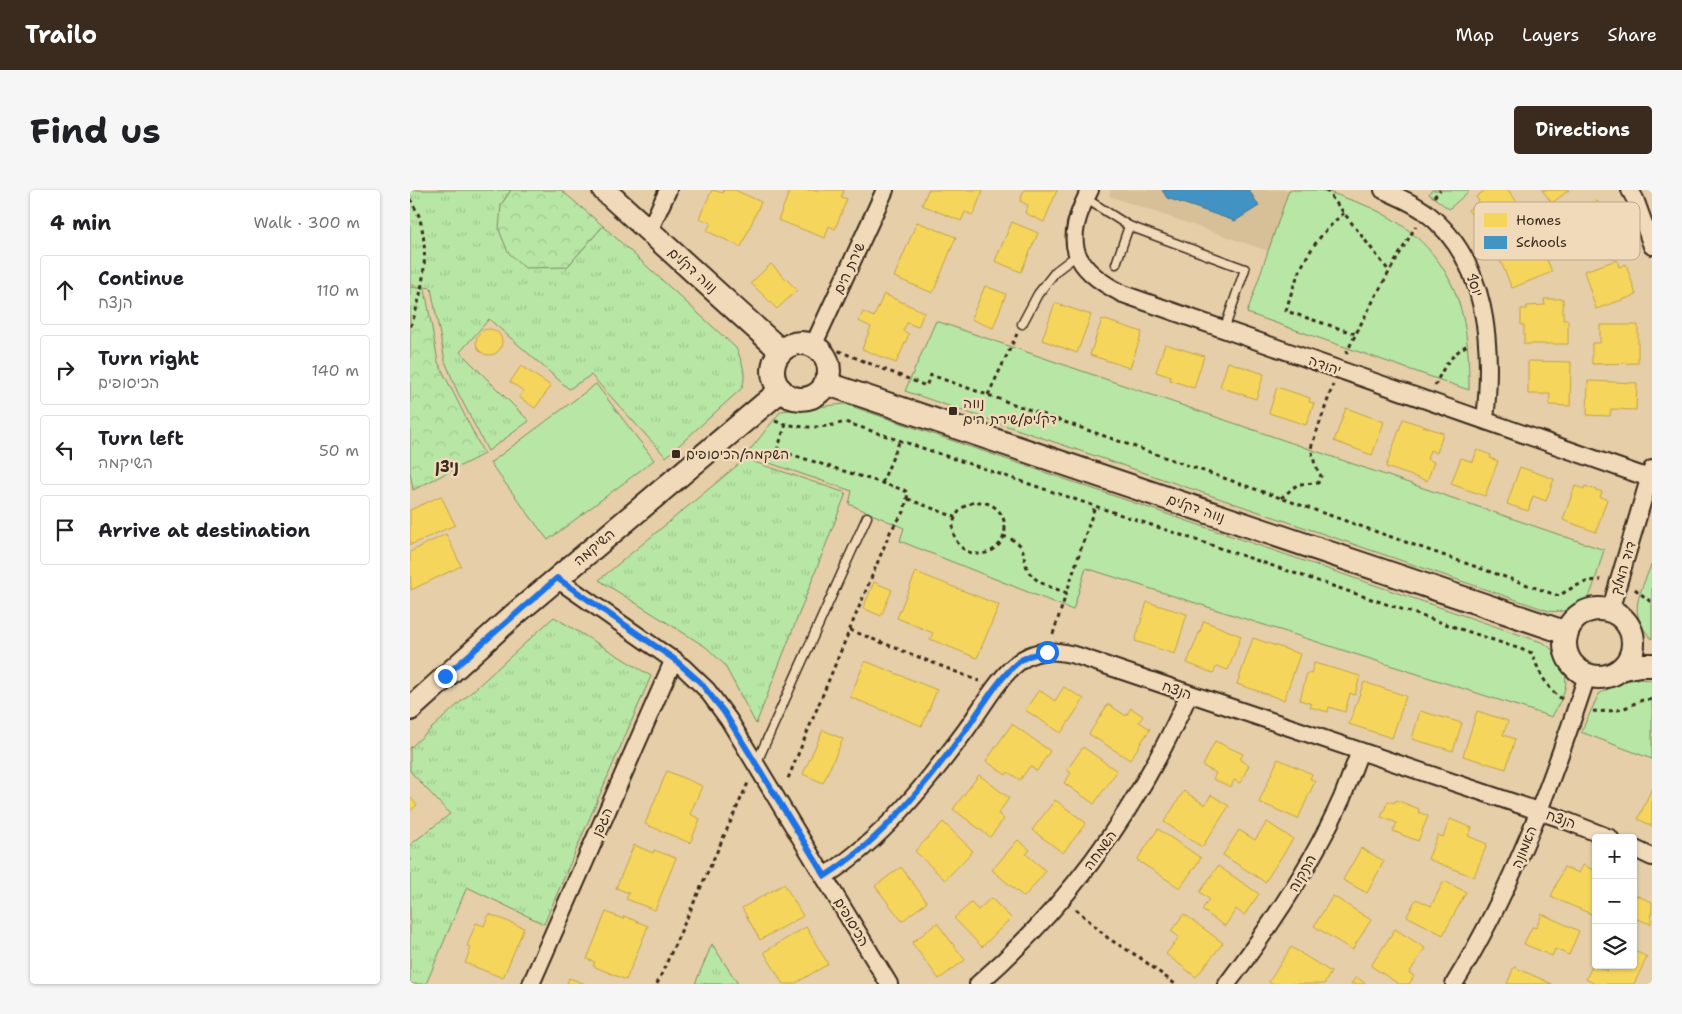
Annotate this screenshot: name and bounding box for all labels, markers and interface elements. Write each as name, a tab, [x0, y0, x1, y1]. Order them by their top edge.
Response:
text: Trailo	[25, 19, 97, 51]
text: Map	[1456, 23, 1494, 47]
text: Layers	[1522, 23, 1579, 47]
text: Share	[1607, 23, 1657, 47]
button: Directions	[1514, 106, 1652, 154]
text: Find us	[30, 107, 161, 154]
legend	[1474, 202, 1640, 260]
text: 4 min	[50, 209, 111, 237]
text: Homes	[1516, 211, 1561, 229]
text: Walk · 300 m	[253, 212, 360, 233]
text: Schools	[1516, 233, 1567, 251]
street label: שירת הים	[829, 239, 869, 297]
street label: נווה דקלים	[665, 243, 721, 297]
text: Continue	[98, 266, 184, 291]
street label: יוסף	[1463, 271, 1487, 299]
icon: ahead	[51, 276, 79, 304]
text: 110 m	[316, 280, 359, 301]
text: הנצח	[98, 292, 133, 313]
text: Turn right	[98, 346, 199, 371]
street label: יהודה	[1306, 351, 1344, 379]
icon: right	[51, 356, 79, 384]
text: 140 m	[312, 360, 359, 381]
text: הכיסופים	[98, 372, 160, 393]
place label: נווה דקלים/שירת הים	[963, 394, 1057, 428]
marker: נווה דקלים/שירת הים	[947, 405, 959, 417]
text: Turn left	[98, 426, 184, 451]
icon: left	[51, 436, 79, 464]
text: 50 m	[319, 440, 359, 461]
place label: השקמה/הכיסופים	[686, 445, 789, 463]
marker: השקמה/הכיסופים	[670, 448, 682, 460]
text: השיקמה	[98, 452, 153, 473]
district label: ניצן	[435, 456, 459, 477]
street label: נווה דקלים	[1165, 490, 1227, 526]
icon: arrive	[51, 516, 79, 544]
text: Arrive at destination	[98, 518, 310, 543]
street label: השיקמה	[570, 525, 618, 569]
street label: דוד המלך	[1606, 539, 1640, 597]
route start	[1036, 641, 1059, 664]
route end	[434, 665, 457, 688]
street label: הנצח	[1160, 677, 1194, 703]
street label: הגפן	[588, 805, 616, 839]
street label: הנצח	[1544, 806, 1578, 832]
street label: האמונה	[1507, 823, 1541, 871]
street label: השמחה	[1080, 827, 1120, 873]
map controls	[1592, 834, 1637, 969]
button: +	[1592, 834, 1637, 879]
street label: התקוה	[1284, 851, 1320, 895]
button: −	[1592, 879, 1637, 924]
street label: הכיסופים	[830, 894, 874, 950]
button: layers	[1592, 924, 1637, 969]

